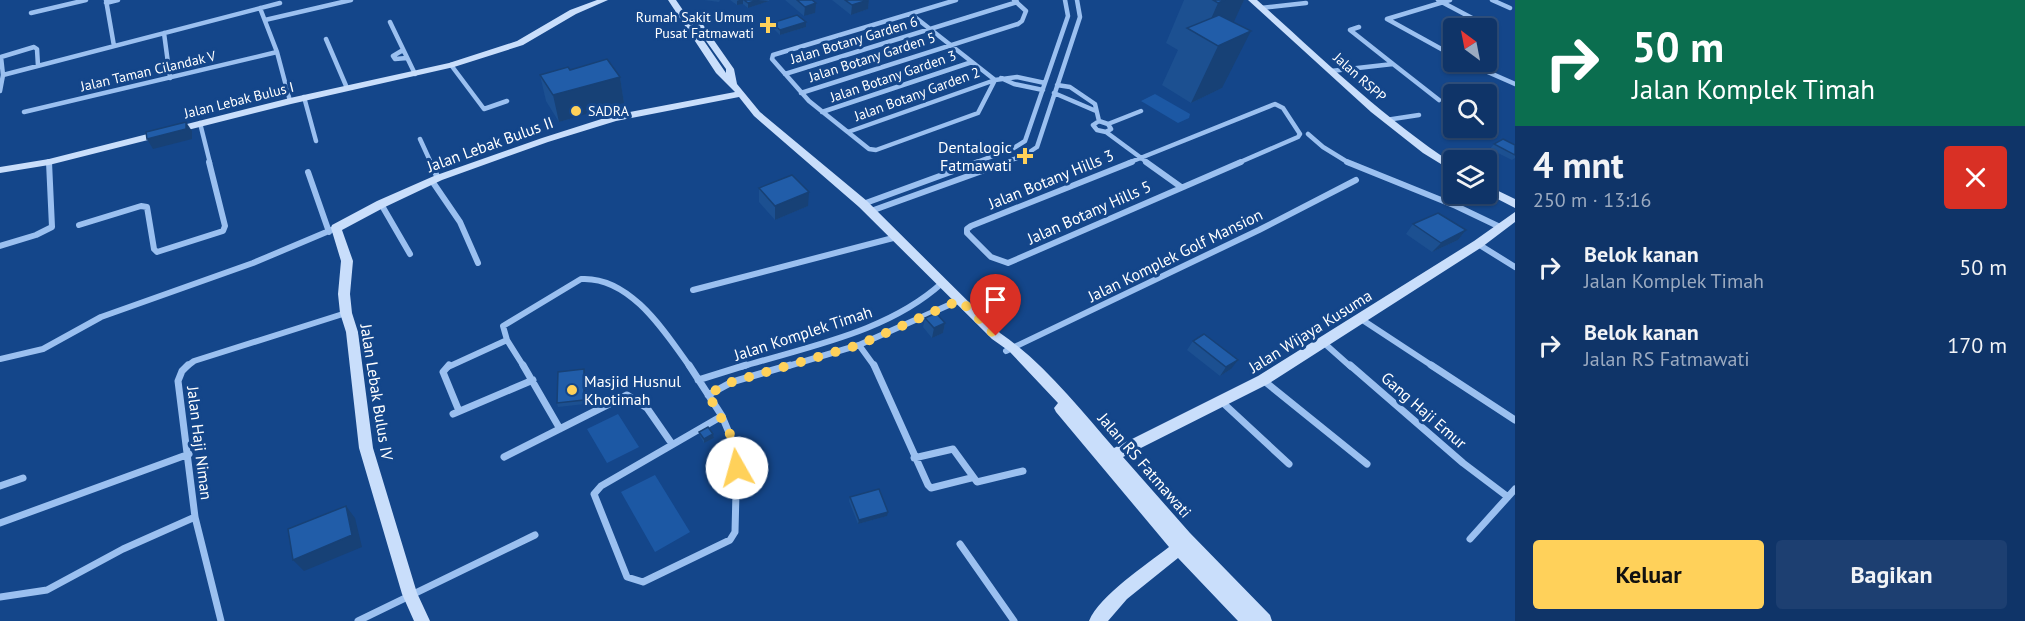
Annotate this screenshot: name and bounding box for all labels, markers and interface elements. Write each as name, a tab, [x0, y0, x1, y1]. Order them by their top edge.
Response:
place label: Rumah Sakit Umum Pusat Fatmawati	[636, 8, 754, 42]
street label: Jalan Botany Garden 6	[787, 12, 920, 68]
marker: Rumah Sakit Umum Pusat Fatmawati	[759, 16, 777, 34]
north arrow	[1443, 18, 1497, 72]
map controls	[1443, 18, 1497, 204]
text: 50 m	[1632, 19, 1724, 74]
icon: right	[1533, 24, 1611, 102]
street label: Jalan Botany Garden 5	[805, 28, 938, 86]
street label: Jalan Botany Garden 3	[827, 46, 958, 106]
street label: Jalan Taman Cilandak V	[78, 47, 218, 96]
street label: Jalan RSPP	[1329, 48, 1390, 106]
street label: Jalan Botany Garden 2	[851, 63, 982, 125]
text: Jalan Komplek Timah	[1632, 72, 1875, 106]
street label: Jalan Lebak Bulus I	[181, 78, 296, 123]
button: search	[1443, 84, 1497, 138]
place label: SADRA	[588, 102, 630, 120]
marker: SADRA	[569, 104, 583, 118]
street label: Jalan Lebak Bulus II	[423, 112, 556, 177]
place label: Dentalogic Fatmawati	[938, 137, 1012, 175]
text: 4 mnt	[1533, 141, 1624, 188]
street label: Jalan Botany Hills 3	[984, 145, 1117, 214]
button: close	[1944, 146, 2007, 209]
marker: Dentalogic Fatmawati	[1016, 147, 1034, 165]
button: layers	[1443, 150, 1497, 204]
street label: Jalan Botany Hills 5	[1023, 176, 1154, 249]
text: 250 m · 13:16	[1533, 187, 1651, 213]
street label: Jalan Komplek Golf Mansion	[1084, 204, 1266, 306]
text: Belok kanan	[1584, 240, 1699, 268]
icon: right	[1533, 251, 1566, 284]
text: 50 m	[1959, 253, 2007, 281]
text: Jalan Komplek Timah	[1584, 268, 1764, 294]
pin	[970, 274, 1021, 336]
icon: arrive	[979, 283, 1012, 316]
street label: Jalan Wijaya Kusuma	[1244, 285, 1375, 378]
street label: Jalan Komplek Timah	[730, 301, 875, 365]
text: Belok kanan	[1584, 318, 1699, 346]
street label: Jalan Lebak Bulus IV	[356, 321, 398, 462]
icon: right	[1533, 329, 1566, 362]
text: 170 m	[1947, 331, 2007, 359]
text: Jalan RS Fatmawati	[1584, 346, 1750, 372]
street label: Gang Haji Emur	[1377, 368, 1471, 453]
place label: Masjid Husnul Khotimah	[584, 371, 681, 409]
marker: Masjid Husnul Khotimah	[565, 383, 579, 397]
street label: Jalan Haji Niman	[183, 384, 217, 501]
street label: Jalan RS Fatmawati	[1093, 408, 1196, 522]
position arrow	[705, 436, 769, 500]
button: Keluar	[1533, 540, 1764, 609]
button: Bagikan	[1776, 540, 2007, 609]

